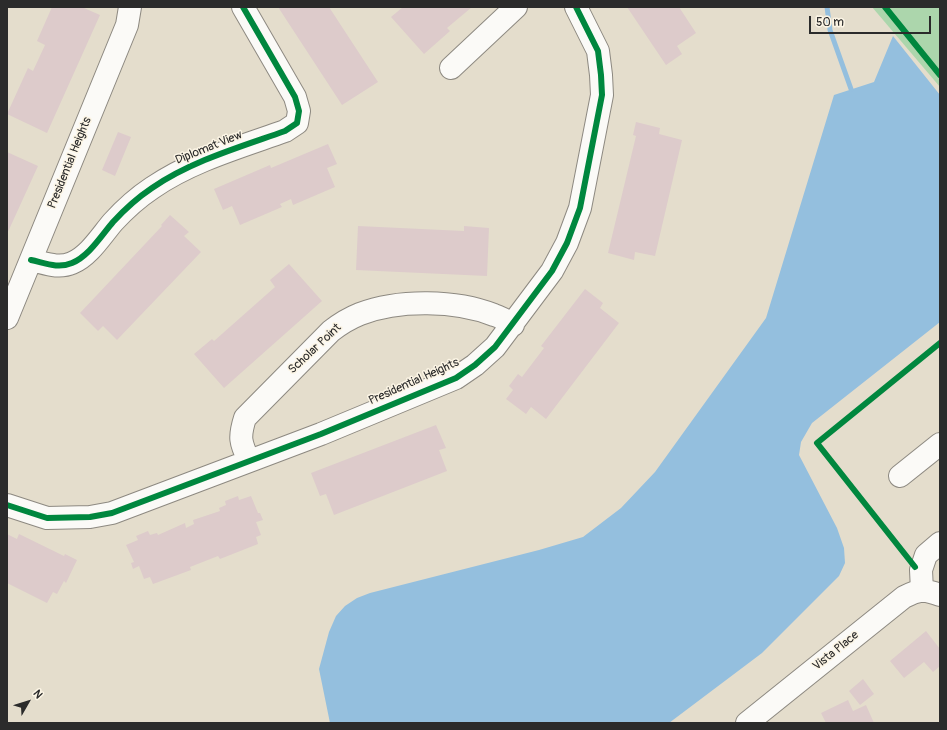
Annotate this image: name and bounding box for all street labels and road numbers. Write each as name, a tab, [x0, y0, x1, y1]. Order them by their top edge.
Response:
street label: Presidential Heights	[45, 115, 95, 211]
street label: Diplomat View	[173, 128, 245, 168]
street label: Scholar Point	[286, 321, 344, 377]
street label: Presidential Heights	[367, 356, 461, 408]
street label: Vista Place	[810, 628, 862, 674]

